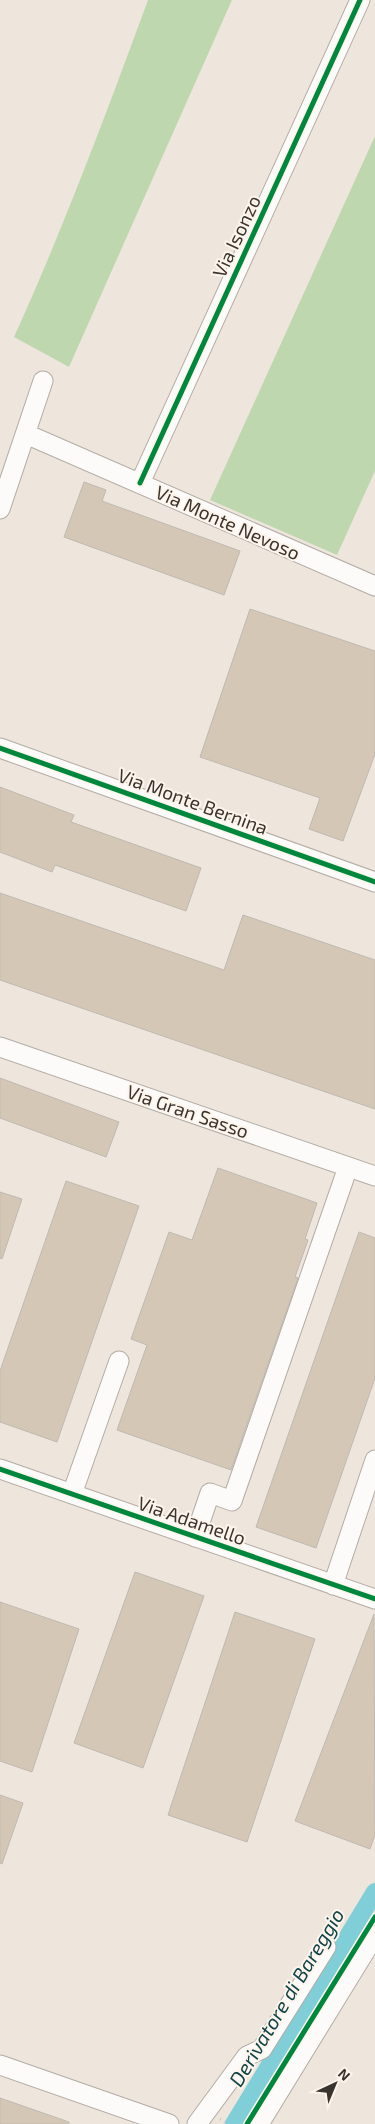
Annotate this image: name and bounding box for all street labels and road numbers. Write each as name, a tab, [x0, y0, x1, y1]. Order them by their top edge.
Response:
street label: Via Isonzo	[207, 191, 265, 281]
street label: Via Monte Nevoso	[152, 480, 304, 564]
street label: Via Monte Bernina	[115, 763, 271, 839]
street label: Via Gran Sasso	[124, 1079, 252, 1143]
street label: Via Adamello	[135, 1491, 249, 1549]

